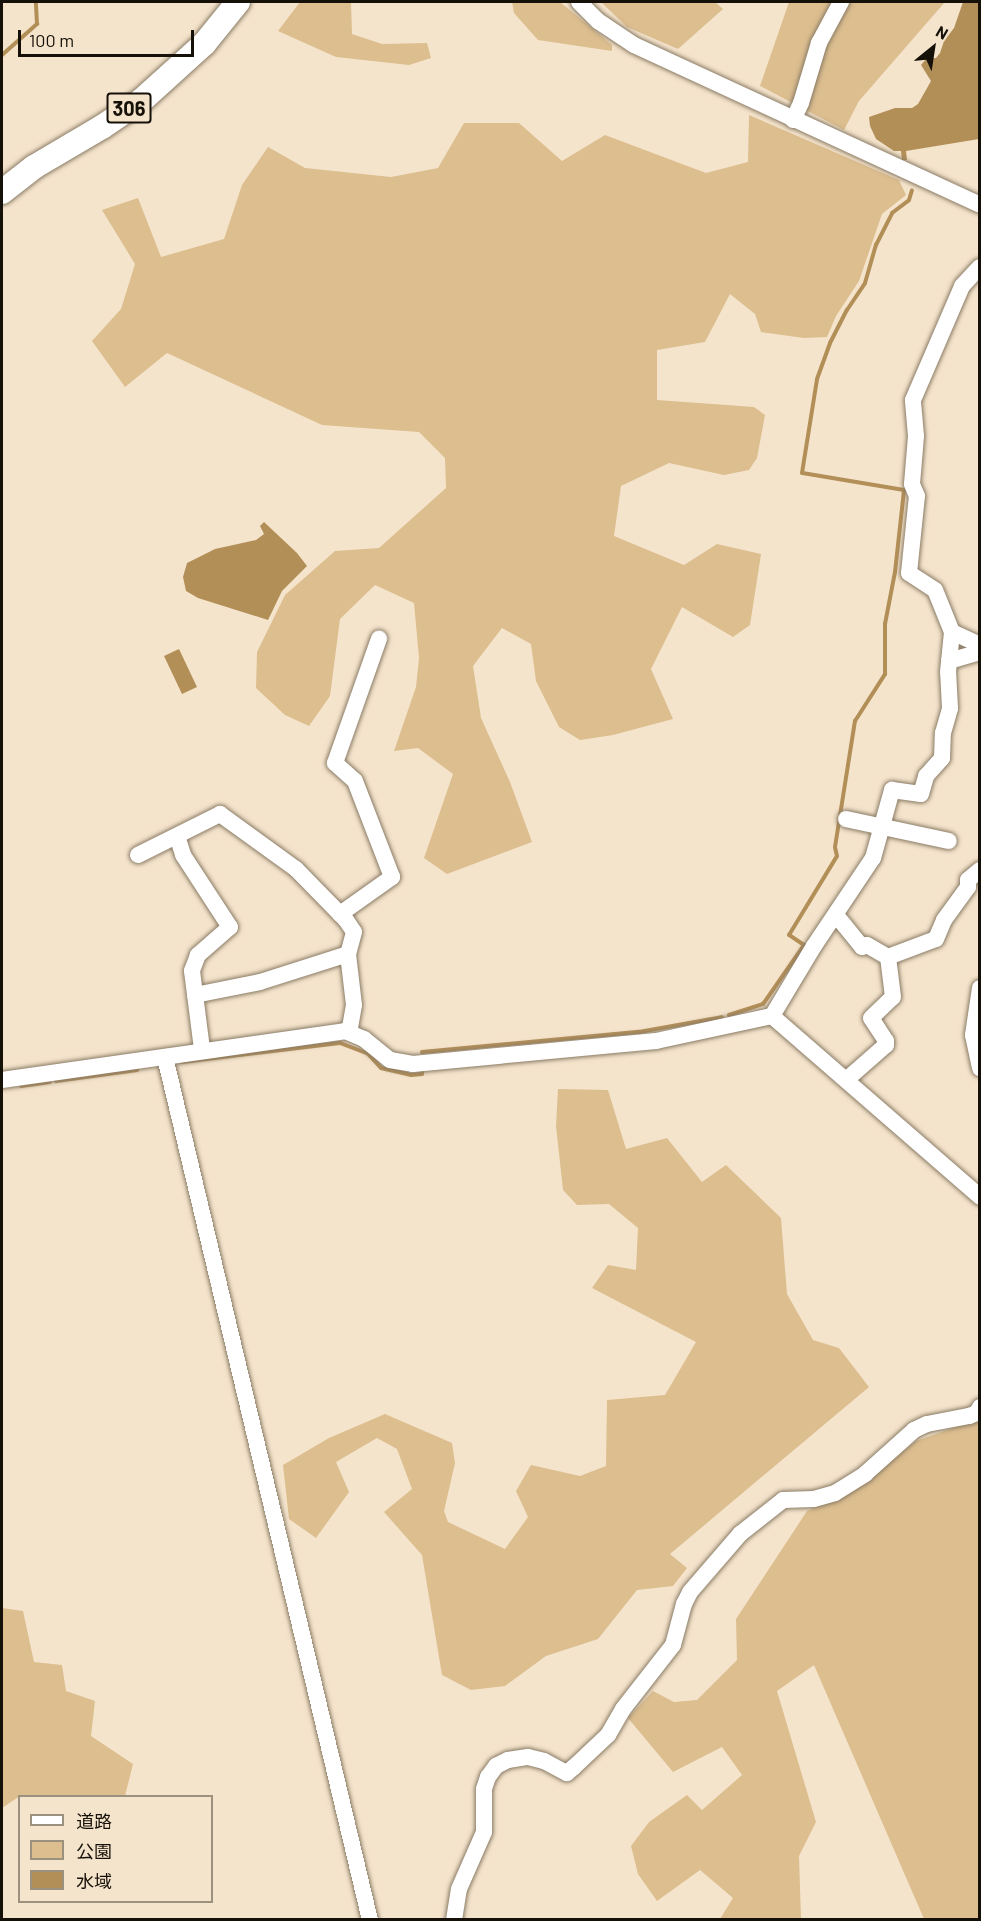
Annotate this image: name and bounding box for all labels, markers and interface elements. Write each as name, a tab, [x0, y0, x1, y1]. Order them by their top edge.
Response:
scale bar	[21, 18, 196, 56]
north arrow	[903, 18, 963, 78]
text: N	[933, 21, 952, 43]
text: 100 m	[29, 29, 74, 51]
road number: 306	[106, 91, 152, 125]
legend	[18, 1795, 213, 1903]
text: 道路	[76, 1810, 112, 1832]
text: 公園	[76, 1840, 112, 1862]
text: 水域	[76, 1870, 112, 1892]

